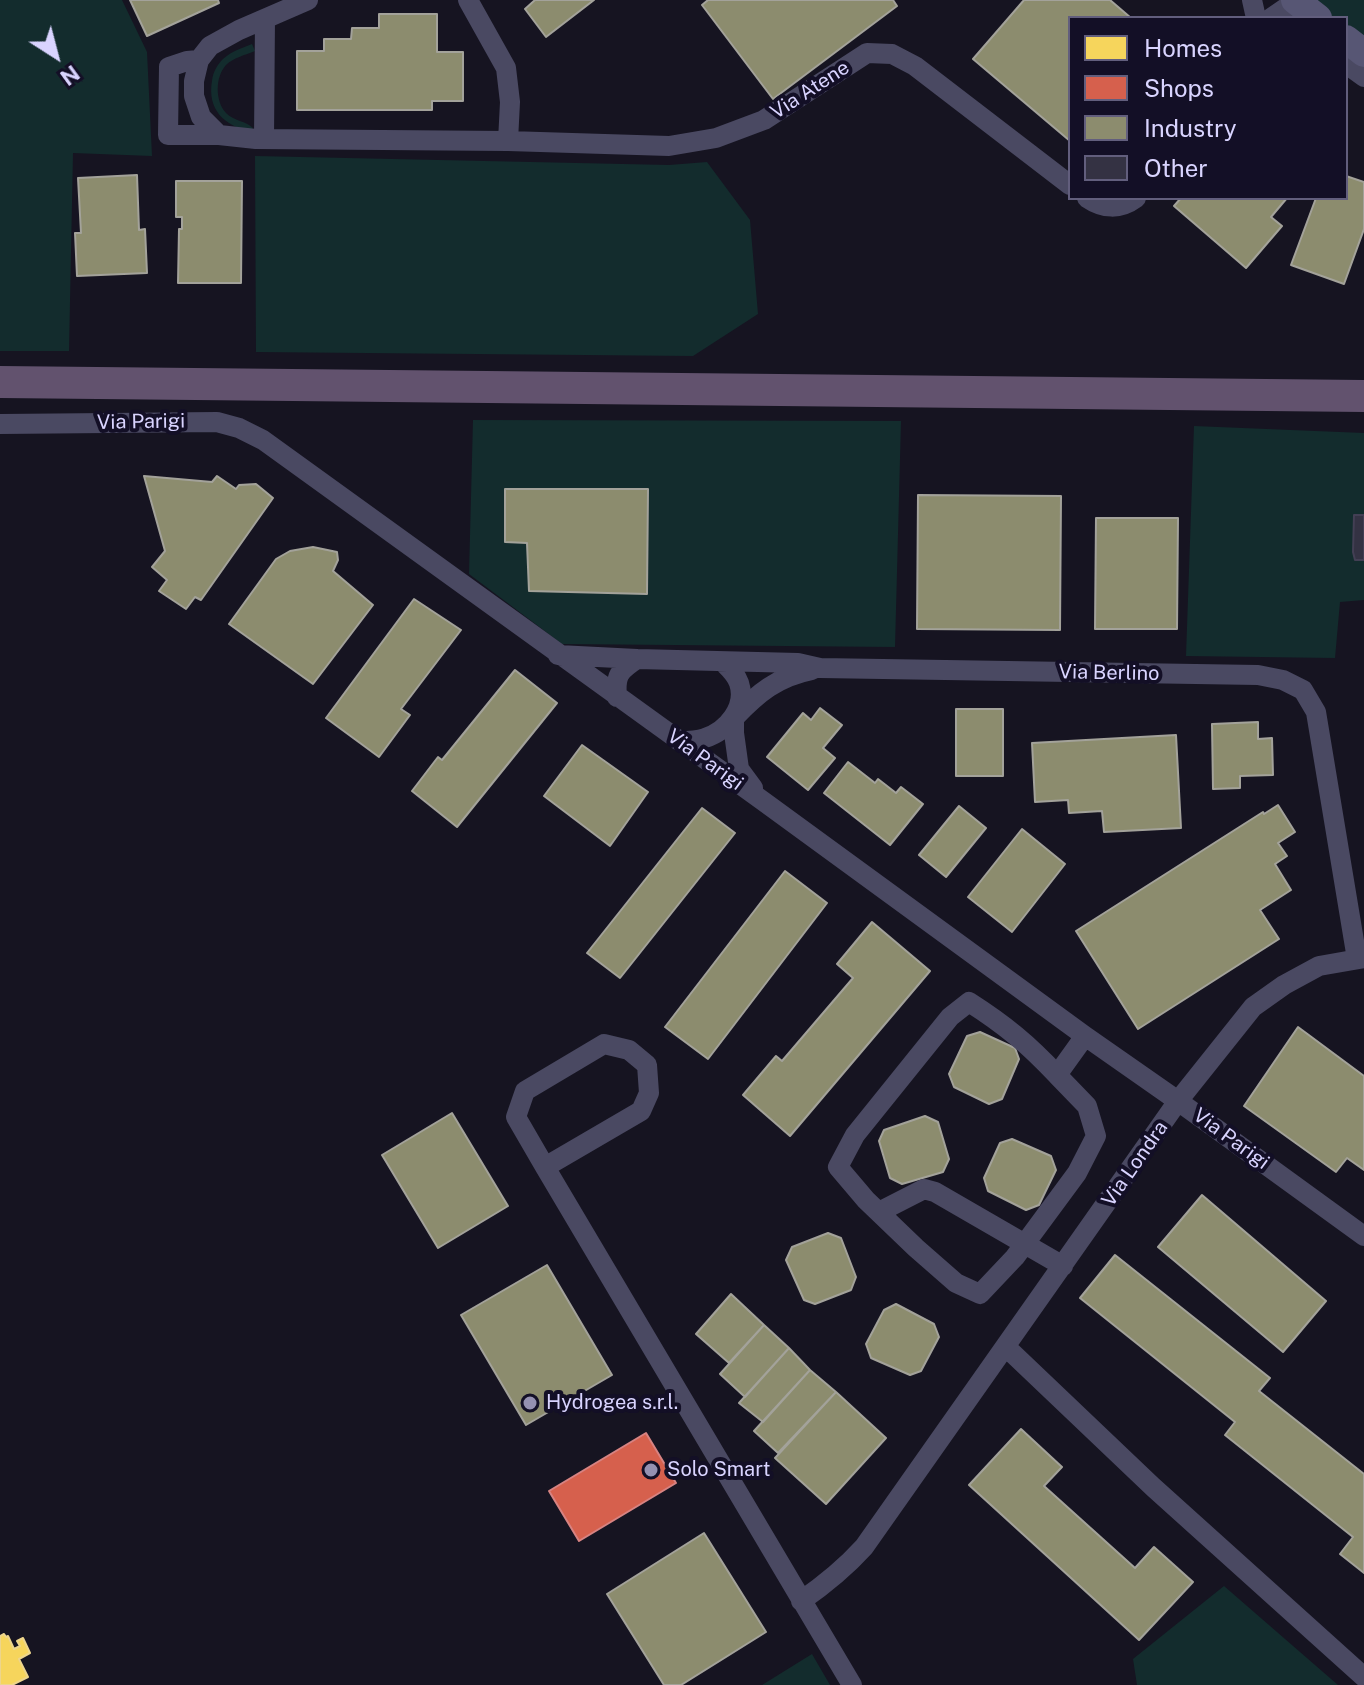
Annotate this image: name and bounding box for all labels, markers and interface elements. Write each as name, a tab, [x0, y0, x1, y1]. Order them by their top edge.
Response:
north arrow	[16, 16, 96, 96]
legend	[1068, 16, 1348, 200]
text: Homes	[1144, 34, 1222, 62]
street label: Via Atene	[766, 56, 854, 124]
text: N	[56, 60, 85, 91]
text: Shops	[1144, 74, 1214, 102]
text: Industry	[1144, 114, 1237, 142]
text: Other	[1144, 154, 1208, 182]
street label: Via Parigi	[97, 409, 185, 435]
street label: Via Berlino	[1058, 660, 1160, 686]
street label: Via Parigi	[662, 724, 748, 796]
street label: Via Parigi	[1188, 1103, 1274, 1175]
street label: Via Londra	[1097, 1117, 1173, 1211]
place label: Hydrogea s.r.l.	[546, 1391, 678, 1415]
marker: Hydrogea s.r.l.	[521, 1394, 539, 1412]
place label: Solo Smart	[667, 1458, 770, 1482]
marker: Solo Smart	[642, 1461, 660, 1479]

